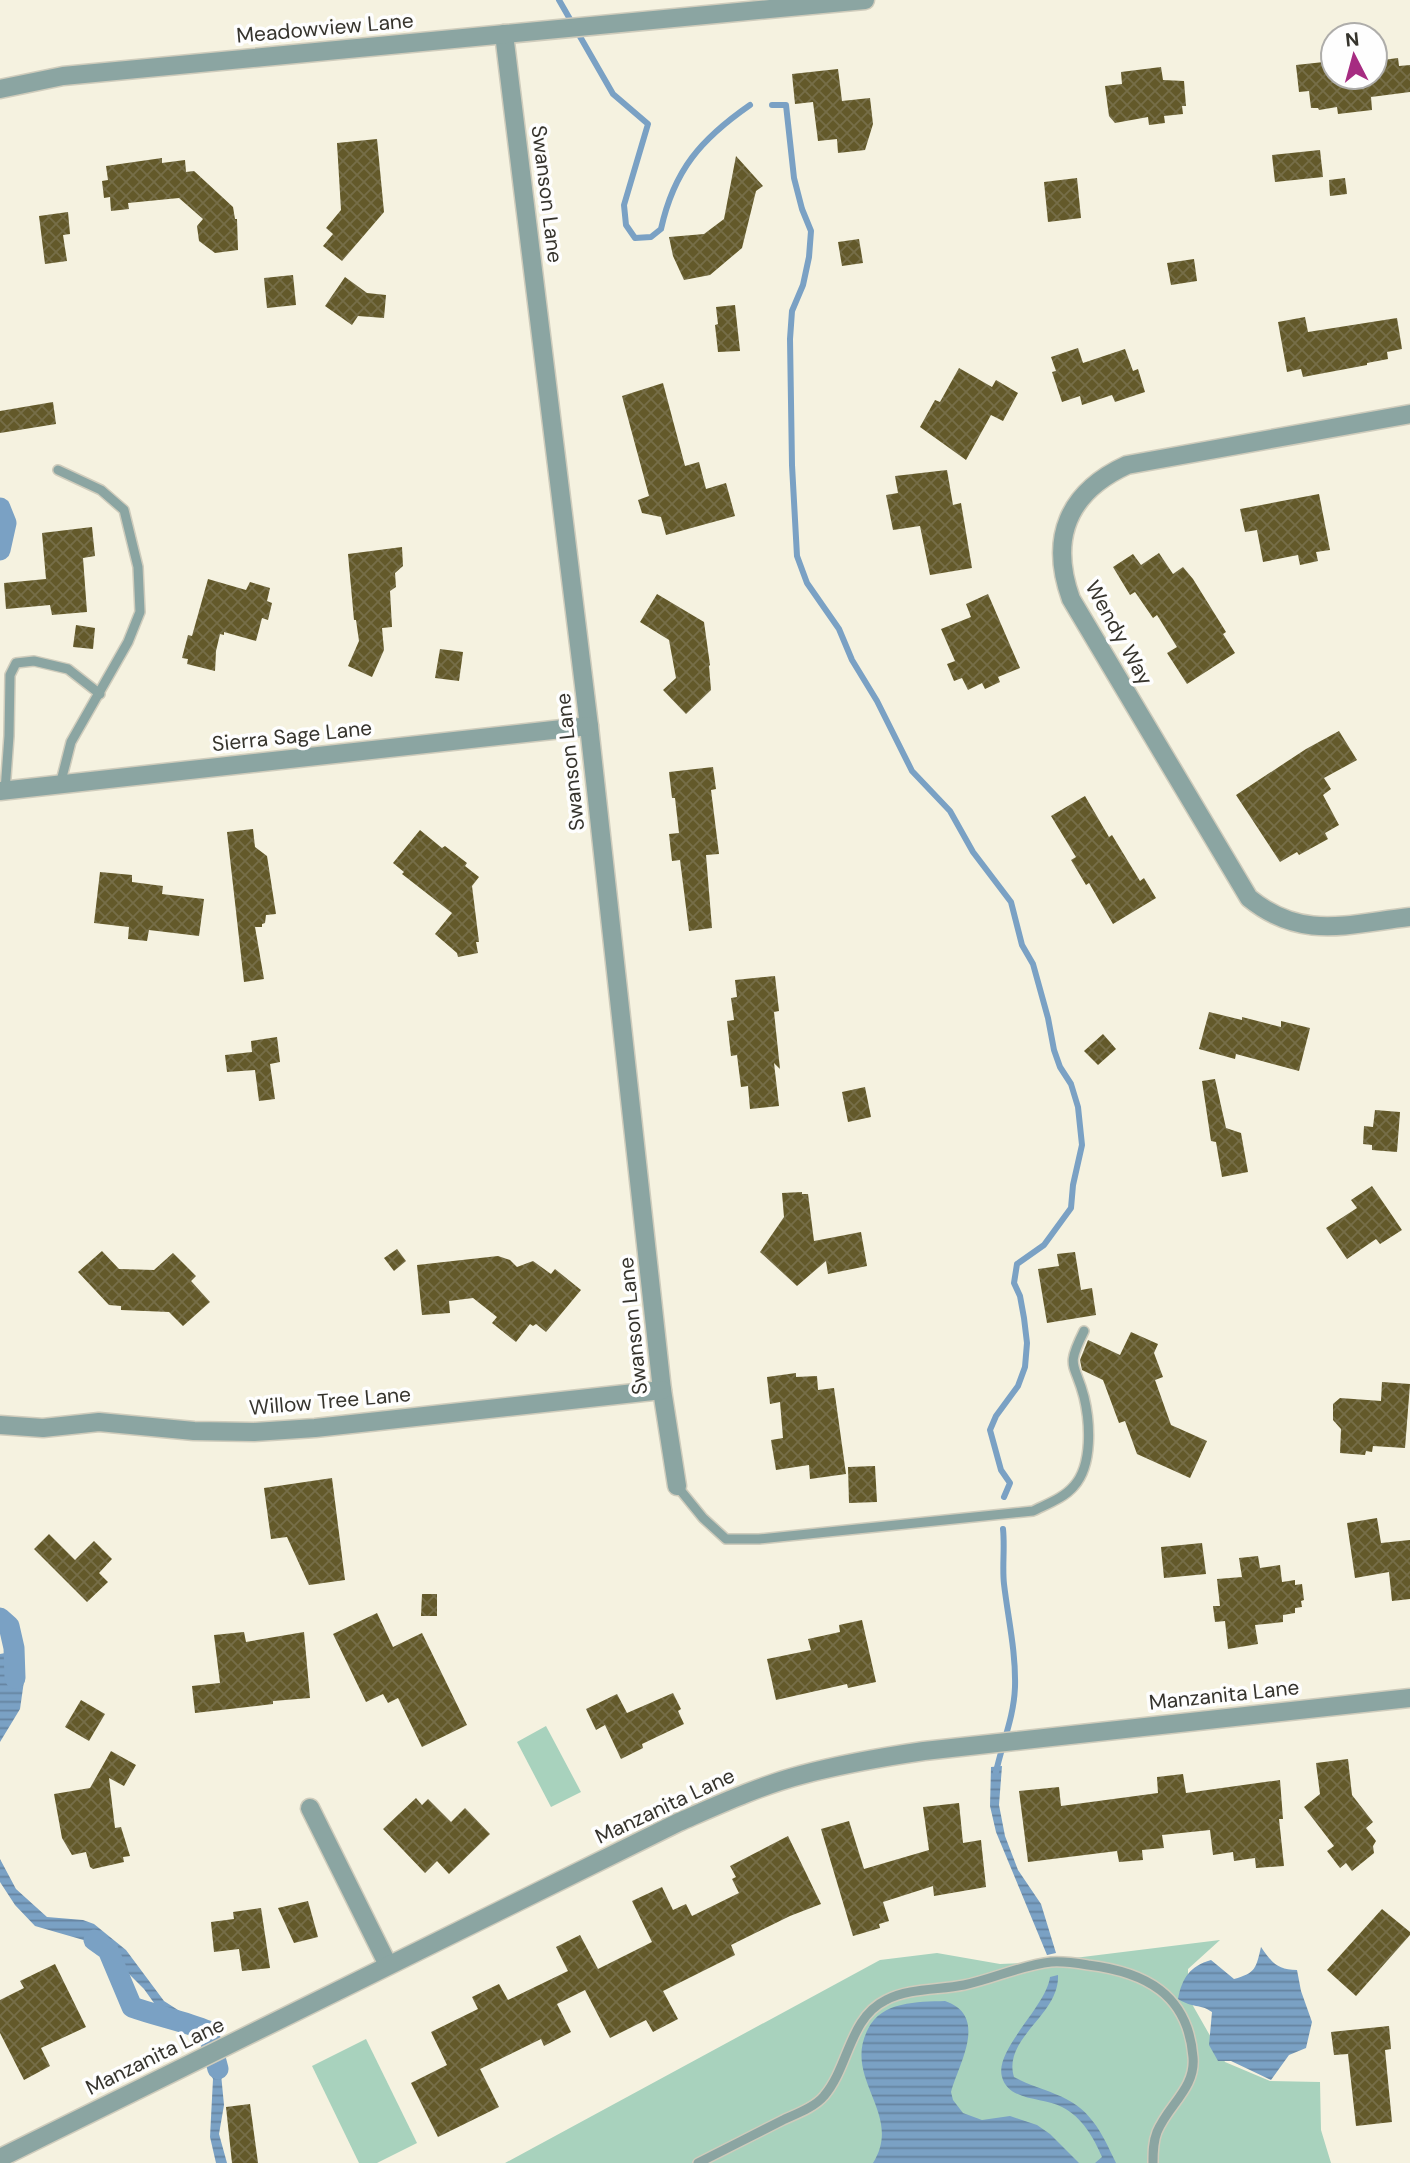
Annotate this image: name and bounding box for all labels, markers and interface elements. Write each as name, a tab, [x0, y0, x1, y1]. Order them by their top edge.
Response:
street label: Meadowview Lane	[235, 6, 415, 50]
north arrow	[1319, 21, 1389, 91]
text: N	[1344, 26, 1360, 53]
street label: Swanson Lane	[525, 124, 569, 264]
street label: Wendy Way	[1079, 576, 1159, 691]
street label: Swanson Lane	[549, 692, 591, 832]
street label: Sierra Sage Lane	[211, 714, 373, 758]
street label: Swanson Lane	[612, 1256, 654, 1396]
street label: Willow Tree Lane	[248, 1380, 412, 1422]
street label: Manzanita Lane	[1147, 1673, 1301, 1717]
street label: Manzanita Lane	[591, 1761, 739, 1851]
street label: Manzanita Lane	[81, 2010, 229, 2102]

